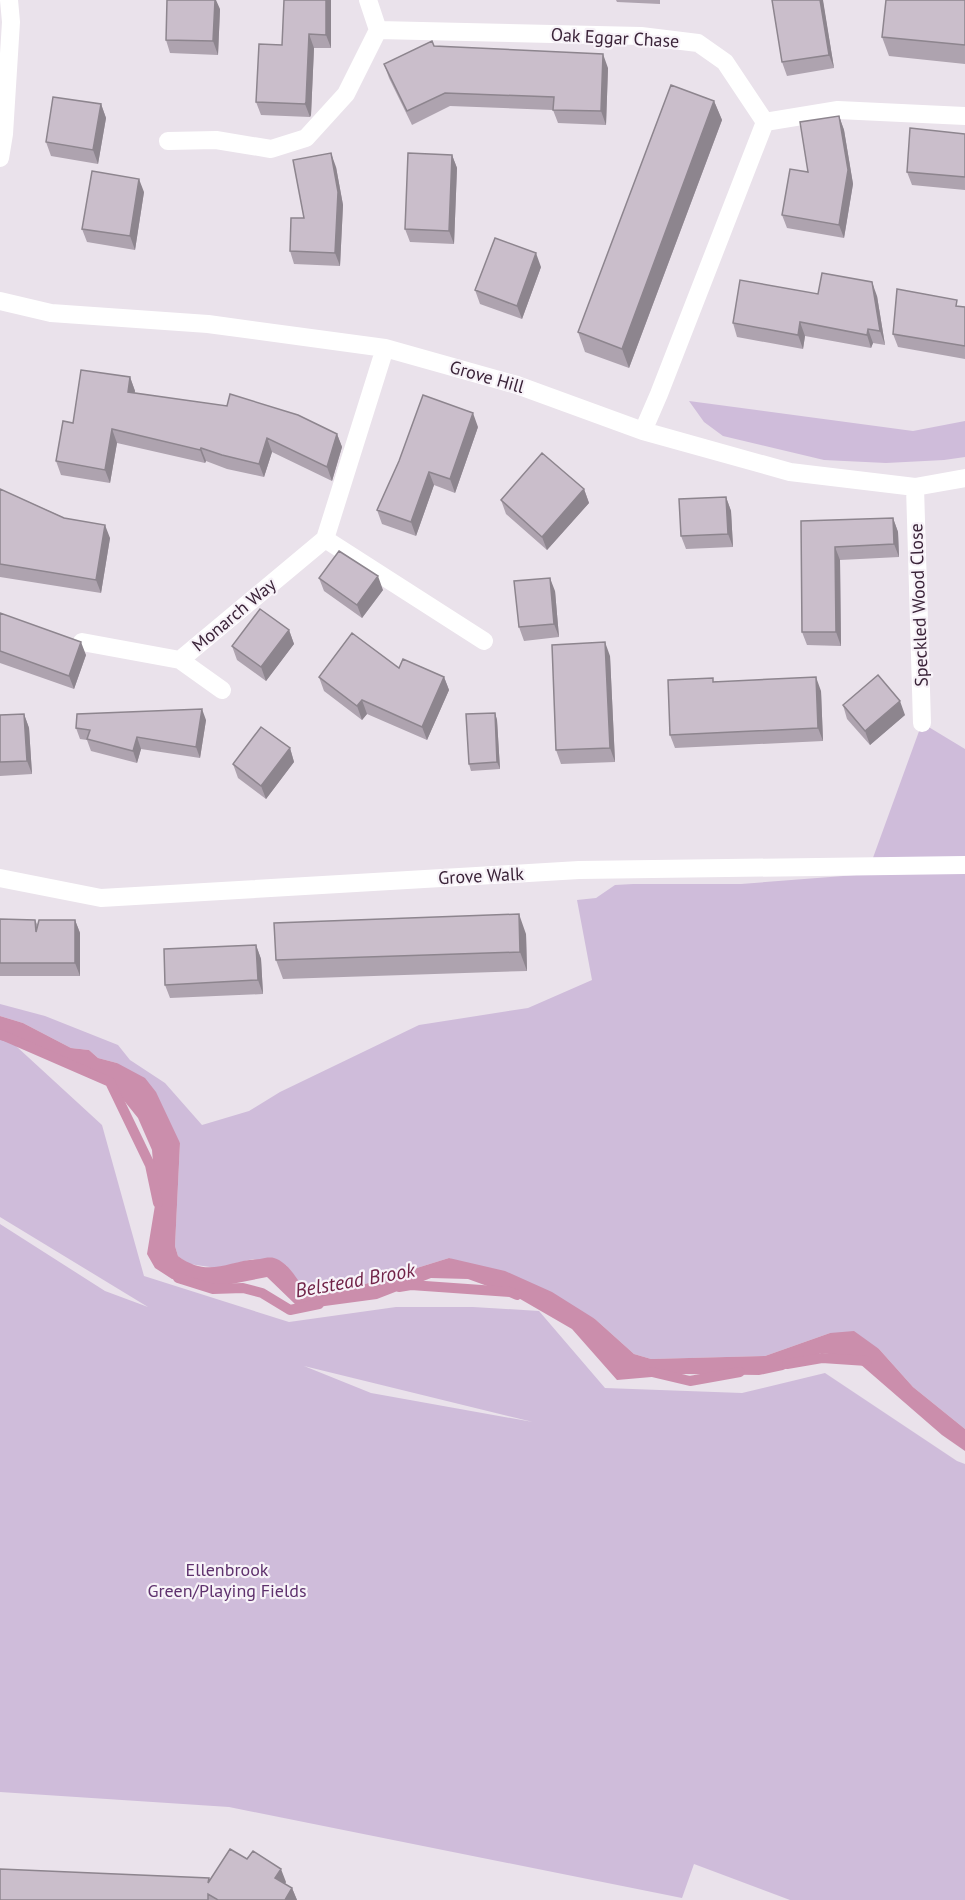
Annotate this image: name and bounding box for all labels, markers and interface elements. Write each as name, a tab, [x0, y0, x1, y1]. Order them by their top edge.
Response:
street label: Oak Eggar Chase	[550, 23, 680, 52]
street label: Grove Hill	[447, 355, 528, 398]
street label: Speckled Wood Close	[904, 523, 933, 687]
street label: Monarch Way	[187, 572, 281, 656]
street label: Grove Walk	[438, 862, 525, 889]
water label: Belstead Brook	[293, 1257, 418, 1303]
park label: Ellenbrook Green/Playing Fields	[147, 1558, 307, 1602]

